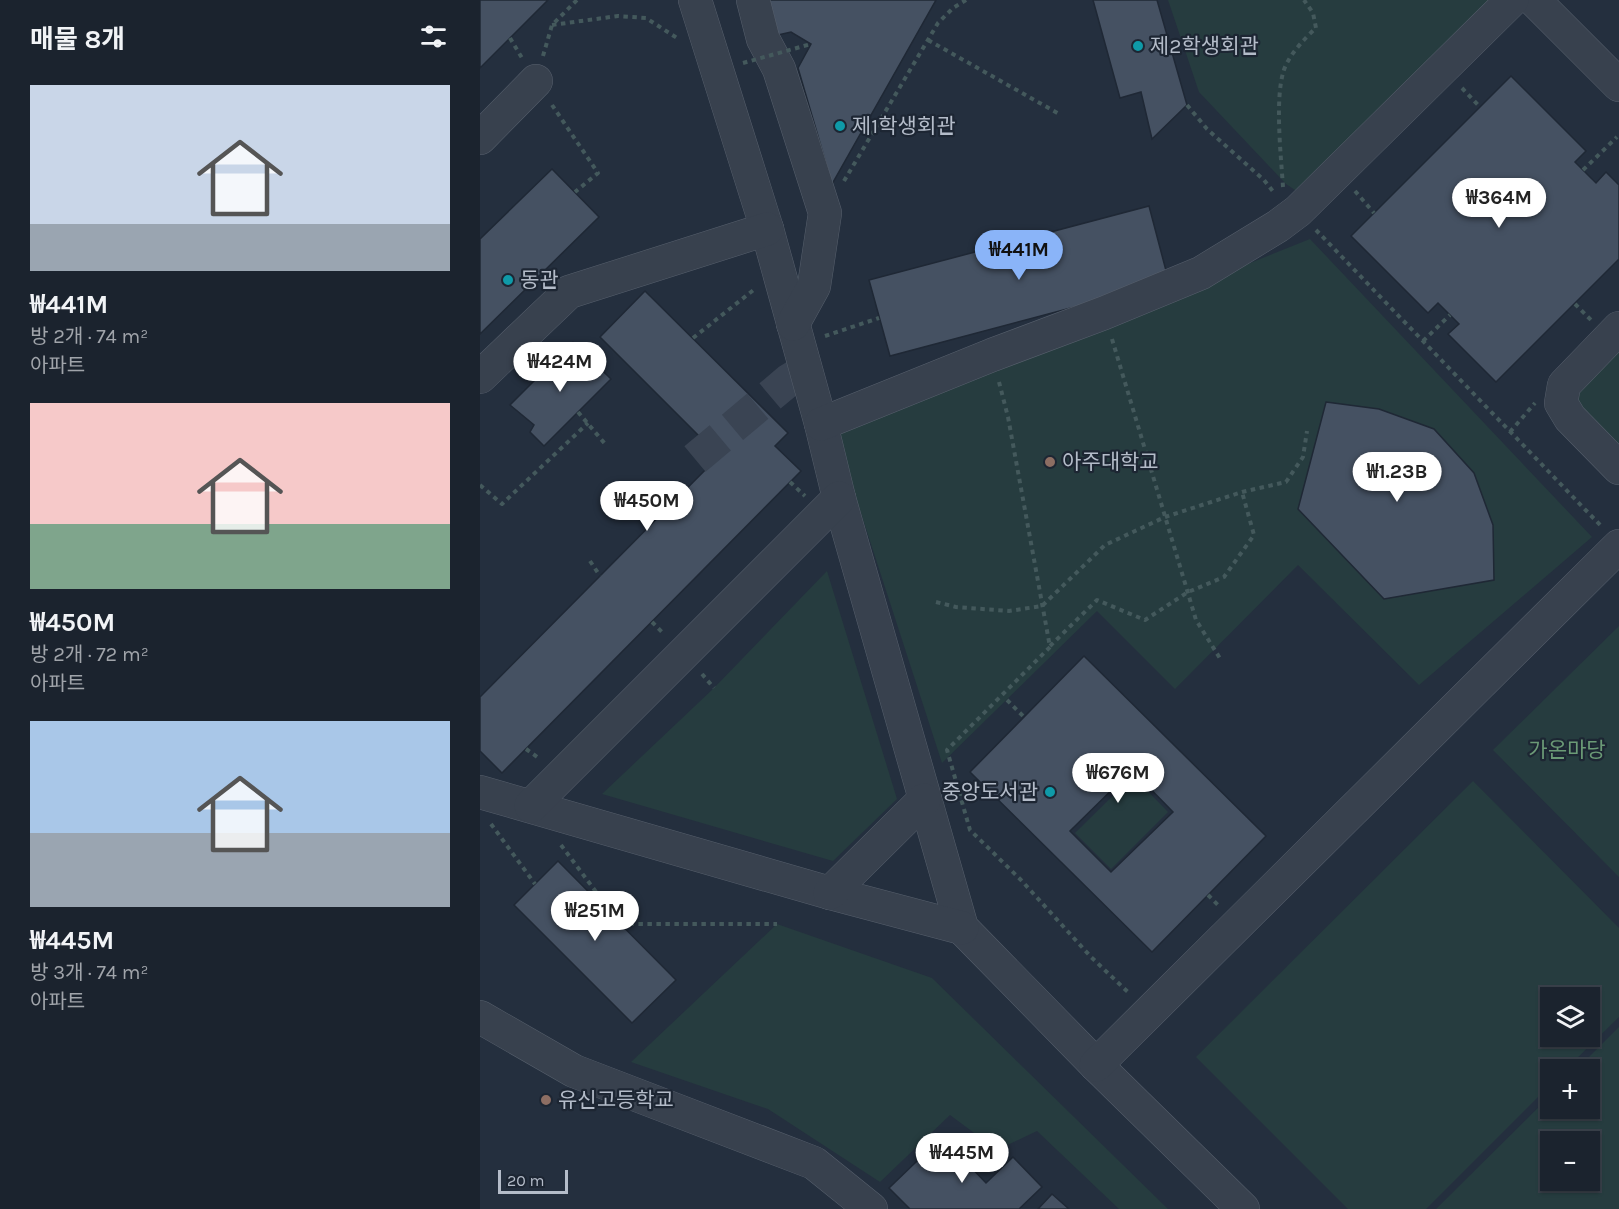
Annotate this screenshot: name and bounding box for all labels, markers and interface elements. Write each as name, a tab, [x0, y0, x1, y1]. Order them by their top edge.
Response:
icon: filters	[417, 20, 450, 53]
text: 매물 8개	[30, 24, 125, 55]
place label: 제2학생회관	[1150, 34, 1259, 58]
marker: 제2학생회관	[1131, 39, 1145, 53]
place label: 제1학생회관	[852, 114, 956, 138]
marker: 제1학생회관	[833, 119, 847, 133]
icon: home	[186, 124, 294, 232]
pin: ₩364M	[1457, 178, 1541, 229]
text: ₩364M	[1466, 186, 1532, 209]
pin: ₩441M	[977, 230, 1061, 281]
text: ₩441M	[989, 238, 1049, 261]
place label: 동관	[520, 268, 559, 292]
marker: 동관	[501, 273, 515, 287]
text: ₩441M	[30, 289, 108, 320]
text: 방 2개 · 74 m²	[30, 325, 148, 348]
pin: ₩424M	[518, 342, 602, 393]
text: ₩424M	[527, 350, 593, 373]
text: 아파트	[30, 354, 85, 377]
icon: home	[186, 442, 294, 550]
place label: 아주대학교	[1062, 450, 1159, 474]
pin: ₩1.23B	[1348, 452, 1446, 503]
marker: 아주대학교	[1043, 455, 1057, 469]
text: ₩1.23B	[1367, 460, 1427, 483]
pin: ₩450M	[605, 481, 689, 532]
text: ₩450M	[614, 489, 680, 512]
text: ₩450M	[30, 607, 115, 638]
text: 방 2개 · 72 m²	[30, 643, 149, 666]
text: 아파트	[30, 672, 85, 695]
park label: 가온마당	[1528, 738, 1606, 762]
pin: ₩676M	[1076, 753, 1160, 804]
icon: home	[186, 760, 294, 868]
text: ₩676M	[1086, 761, 1150, 784]
place label: 중앙도서관	[941, 780, 1038, 804]
marker: 중앙도서관	[1043, 785, 1057, 799]
pin: ₩251M	[553, 891, 637, 942]
text: ₩251M	[565, 899, 625, 922]
text: ₩445M	[30, 925, 114, 956]
text: 방 3개 · 74 m²	[30, 961, 148, 984]
map controls	[1540, 987, 1600, 1191]
button: layers	[1540, 987, 1600, 1047]
text: 아파트	[30, 990, 85, 1013]
button: +	[1540, 1059, 1600, 1119]
place label: 유신고등학교	[558, 1088, 674, 1112]
marker: 유신고등학교	[539, 1093, 553, 1107]
button: −	[1540, 1131, 1600, 1191]
pin: ₩445M	[920, 1133, 1004, 1184]
text: ₩445M	[930, 1141, 994, 1164]
scale bar	[498, 1167, 568, 1194]
text: 20 m	[507, 1171, 545, 1190]

